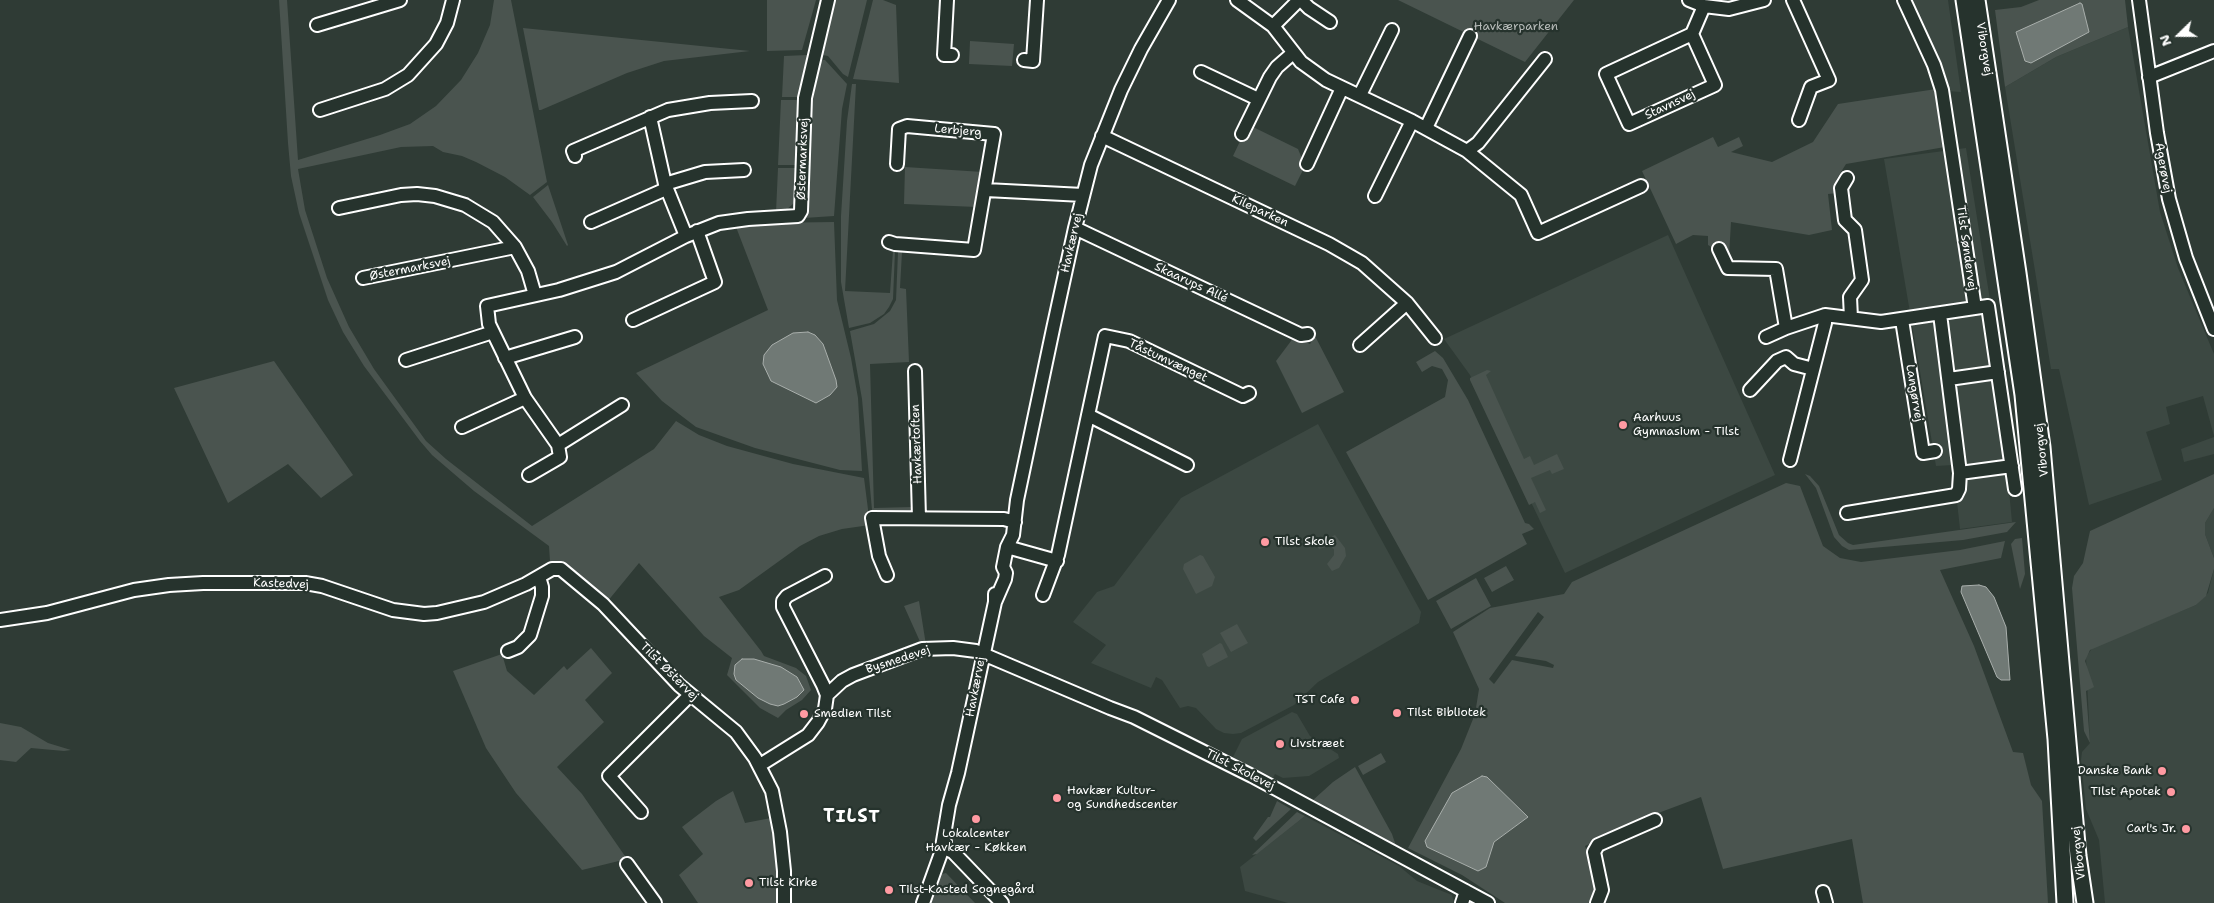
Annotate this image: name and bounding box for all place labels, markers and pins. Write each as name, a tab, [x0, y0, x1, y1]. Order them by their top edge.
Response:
place label: Aarhuus Gymnasium - Tilst	[1633, 411, 1739, 439]
marker: Aarhuus Gymnasium - Tilst	[1617, 419, 1629, 431]
place label: Tilst Skole	[1275, 535, 1335, 549]
marker: Tilst Skole	[1259, 536, 1271, 548]
place label: TST Cafe	[1295, 693, 1345, 707]
marker: TST Cafe	[1349, 694, 1361, 706]
place label: Tilst Bibliotek	[1407, 706, 1486, 720]
place label: Smedien Tilst	[814, 707, 891, 721]
marker: Tilst Bibliotek	[1391, 707, 1403, 719]
marker: Smedien Tilst	[798, 708, 810, 720]
place label: Livstræet	[1290, 737, 1344, 751]
marker: Livstræet	[1274, 738, 1286, 750]
place label: Danske Bank	[2078, 764, 2152, 778]
marker: Danske Bank	[2156, 765, 2168, 777]
place label: Havkær Kultur- og Sundhedscenter	[1067, 784, 1178, 812]
place label: Tilst Apotek	[2091, 785, 2161, 799]
marker: Tilst Apotek	[2165, 786, 2177, 798]
marker: Havkær Kultur- og Sundhedscenter	[1051, 792, 1063, 804]
marker: Lokalcenter Havkær - Køkken	[970, 813, 982, 825]
place label: Carl's Jr.	[2126, 822, 2176, 836]
marker: Carl's Jr.	[2180, 823, 2192, 835]
place label: Lokalcenter Havkær - Køkken	[925, 827, 1027, 855]
place label: Tilst Kirke	[759, 876, 817, 890]
marker: Tilst Kirke	[743, 877, 755, 889]
place label: Tilst-Kasted Sognegård	[899, 883, 1034, 897]
marker: Tilst-Kasted Sognegård	[883, 884, 895, 896]

